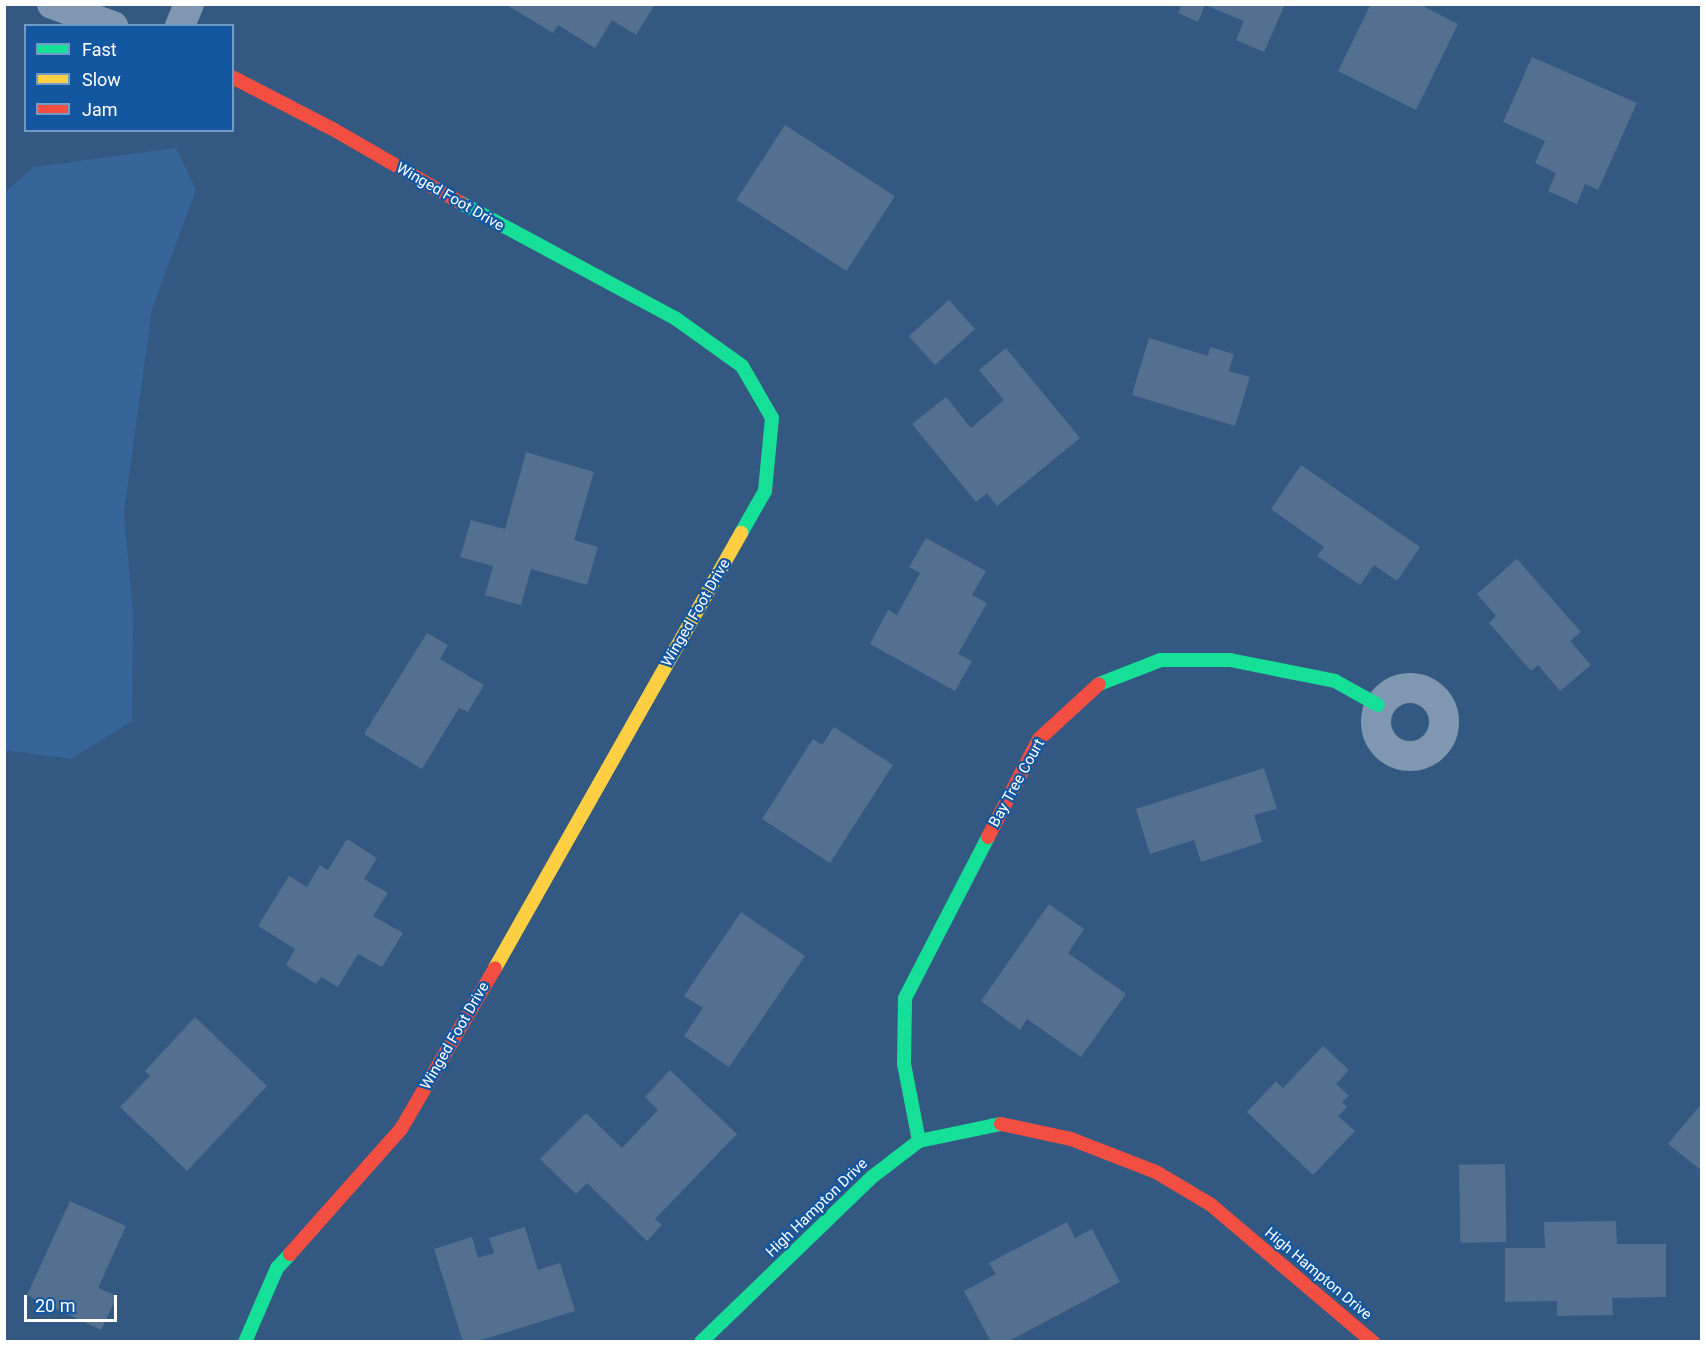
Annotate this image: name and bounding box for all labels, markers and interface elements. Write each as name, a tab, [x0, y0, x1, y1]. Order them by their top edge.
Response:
legend	[24, 24, 234, 132]
text: Fast	[82, 39, 117, 60]
text: Slow	[82, 69, 121, 90]
text: Jam	[82, 99, 118, 120]
street label: Winged Foot Drive	[393, 159, 507, 235]
street label: Winged Foot Drive	[658, 556, 734, 670]
street label: Bay Tree Court	[985, 736, 1049, 830]
street label: Winged Foot Drive	[417, 979, 493, 1093]
street label: High Hampton Drive	[762, 1155, 872, 1261]
street label: High Hampton Drive	[1261, 1224, 1375, 1324]
scale bar	[27, 1283, 120, 1321]
text: 20 m	[35, 1295, 75, 1316]

